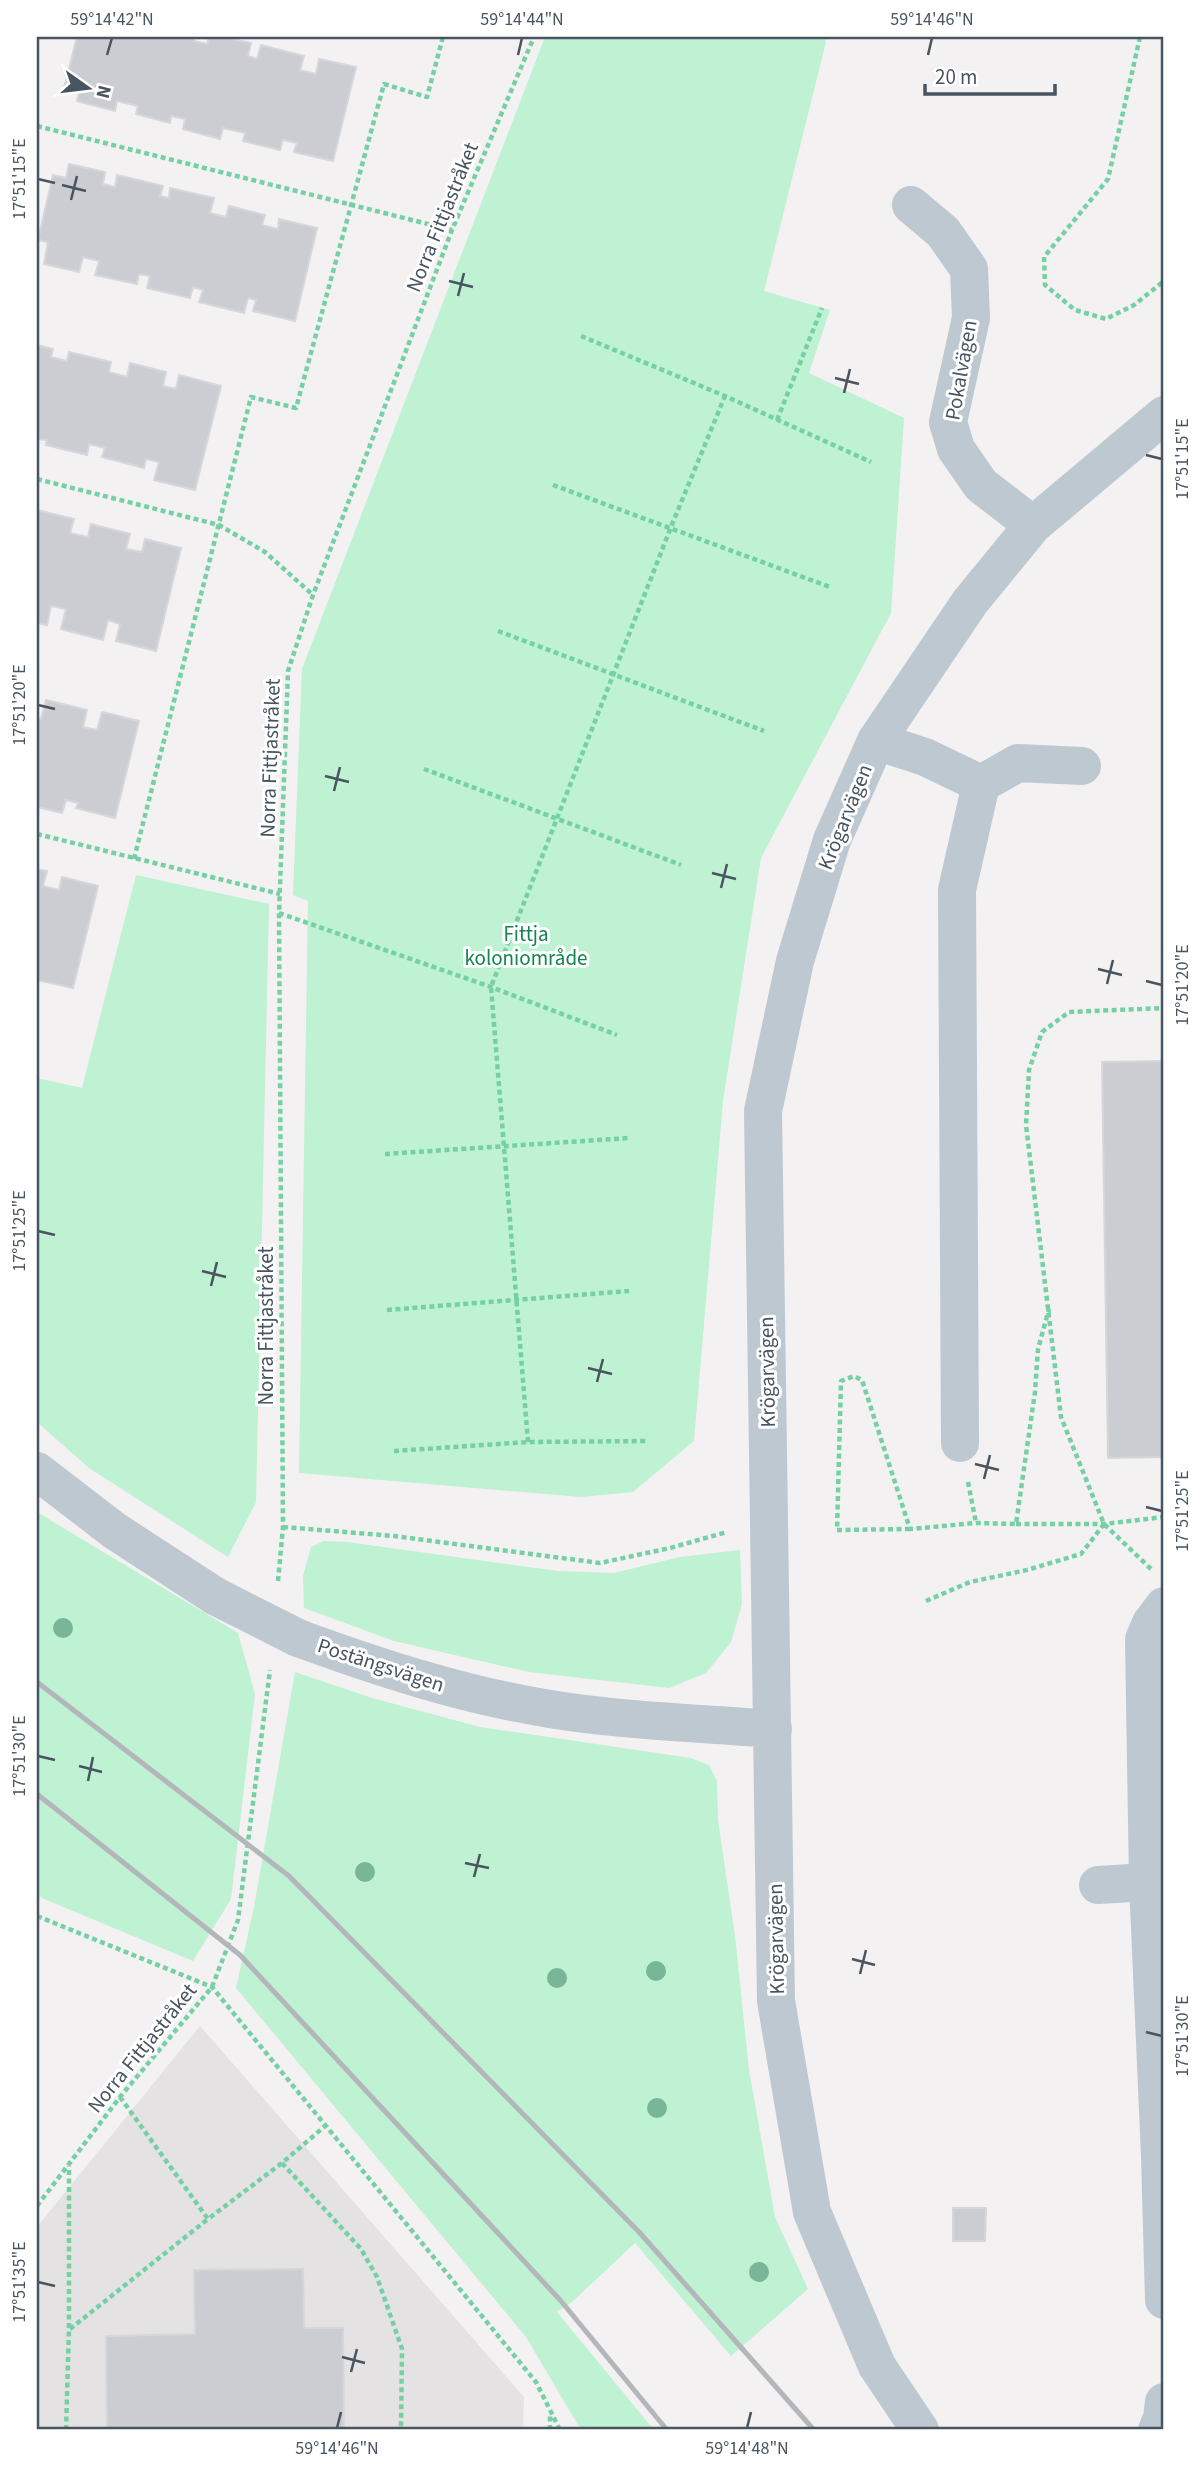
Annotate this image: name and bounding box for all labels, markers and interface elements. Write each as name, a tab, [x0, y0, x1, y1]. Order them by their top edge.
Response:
text: 59°14'42"N	[70, 7, 154, 32]
text: 59°14'44"N	[480, 7, 564, 32]
text: 59°14'46"N	[890, 7, 974, 32]
north arrow	[52, 52, 122, 122]
scale bar	[925, 52, 1054, 96]
text: 20 m	[935, 62, 977, 92]
text: N	[88, 82, 118, 101]
text: 17°51'15"E	[7, 138, 32, 220]
street label: Norra Fittjastråket	[398, 138, 486, 296]
street label: Pokalvägen	[937, 318, 985, 422]
text: 17°51'15"E	[1170, 418, 1195, 500]
text: 17°51'20"E	[7, 664, 32, 746]
street label: Norra Fittjastråket	[252, 678, 288, 838]
street label: Krögarvägen	[810, 760, 880, 874]
park label: Fittja koloniområde	[464, 919, 588, 973]
text: 17°51'20"E	[1170, 944, 1195, 1026]
text: 17°51'25"E	[7, 1190, 32, 1272]
street label: Norra Fittjastråket	[251, 1246, 281, 1406]
street label: Krögarvägen	[751, 1316, 783, 1428]
text: 17°51'25"E	[1170, 1470, 1195, 1552]
street label: Postängsvägen	[314, 1630, 448, 1700]
text: 17°51'30"E	[7, 1715, 32, 1797]
street label: Krögarvägen	[760, 1883, 792, 1995]
street label: Norra Fittjastråket	[80, 1977, 204, 2119]
text: 17°51'30"E	[1170, 1995, 1195, 2077]
text: 17°51'35"E	[7, 2241, 32, 2323]
text: 59°14'46"N	[295, 2436, 379, 2461]
text: 59°14'48"N	[705, 2436, 789, 2461]

